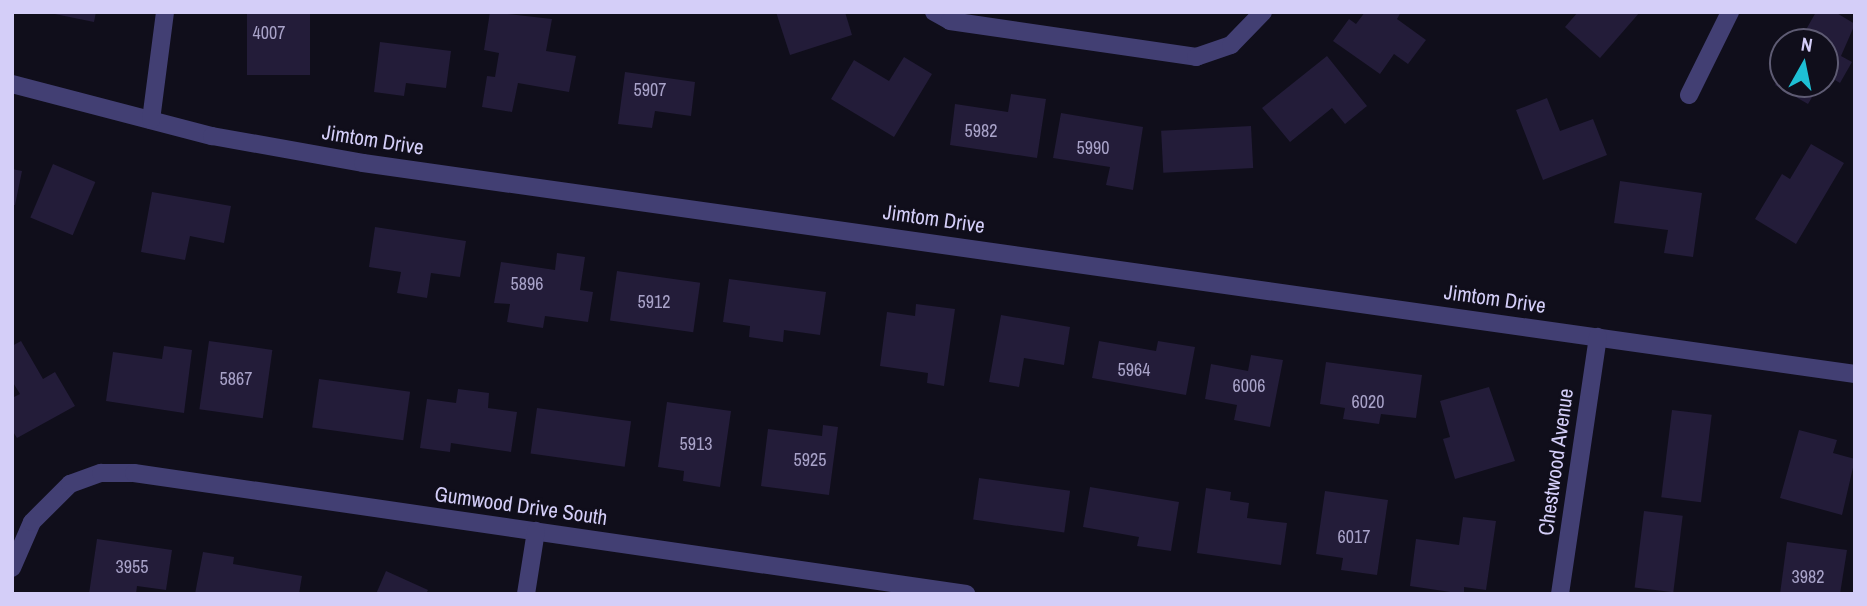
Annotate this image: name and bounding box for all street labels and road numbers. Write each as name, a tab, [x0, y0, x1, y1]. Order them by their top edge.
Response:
street label: Jimtom Drive	[320, 120, 426, 160]
street label: Jimtom Drive	[882, 199, 986, 239]
street label: Jimtom Drive	[1443, 279, 1547, 319]
street label: Chestwood Avenue	[1533, 386, 1579, 538]
street label: Gumwood Drive South	[433, 481, 609, 531]

